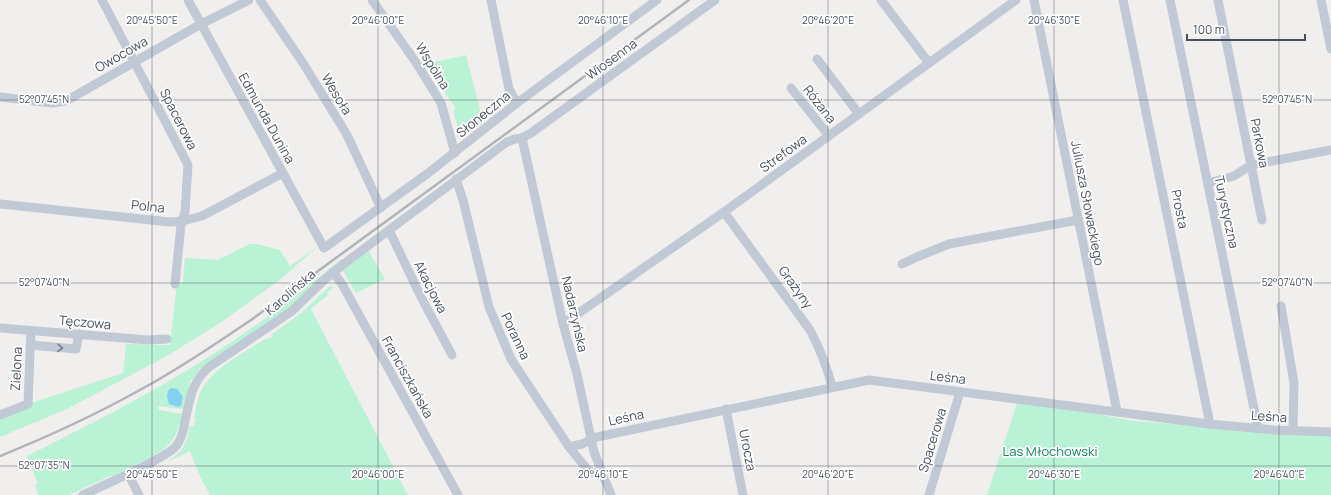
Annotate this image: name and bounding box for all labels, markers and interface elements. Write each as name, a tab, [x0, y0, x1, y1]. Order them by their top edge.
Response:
text: 20°45'50"E	[126, 13, 178, 27]
text: 20°46'00"E	[352, 13, 404, 27]
text: 20°46'10"E	[578, 13, 628, 27]
text: 20°46'20"E	[802, 13, 854, 27]
text: 20°46'30"E	[1028, 13, 1080, 27]
scale bar	[1187, 16, 1305, 42]
text: 100 m	[1193, 21, 1225, 38]
street label: Owocowa	[91, 32, 151, 76]
street label: Wiosenna	[582, 34, 640, 84]
street label: Wspólna	[412, 39, 454, 93]
street label: Edmunda Dunina	[235, 69, 299, 167]
street label: Wesoła	[318, 70, 356, 118]
street label: Różana	[799, 81, 841, 127]
street label: Spacerowa	[156, 85, 202, 153]
street label: Słoneczna	[452, 87, 514, 141]
text: 52°07'45"N	[19, 92, 69, 106]
text: 52°07'45"N	[1262, 92, 1312, 106]
street label: Parkowa	[1246, 117, 1274, 169]
street label: Strefowa	[756, 130, 810, 176]
street label: Juliusza Słowackiego	[1067, 139, 1109, 267]
street label: Turystyczna	[1211, 174, 1243, 250]
street label: Prosta	[1167, 188, 1193, 230]
street label: Polna	[130, 195, 166, 217]
street label: Akacjowa	[410, 258, 452, 316]
street label: Grażyny	[774, 262, 818, 312]
street label: Karolińska	[261, 265, 319, 319]
street label: Nadarzyńska	[558, 274, 592, 354]
text: 52°07'40"N	[19, 275, 69, 289]
text: 52°07'40"N	[1262, 275, 1312, 289]
street label: Poranna	[497, 310, 535, 362]
street label: Tęczowa	[58, 311, 112, 333]
street label: Franciszkańska	[378, 333, 438, 421]
one-way arrow	[57, 343, 63, 352]
street label: Zielona	[6, 346, 26, 392]
street label: Leśna	[929, 366, 967, 388]
street label: Leśna	[607, 404, 645, 430]
street label: Spacerowa	[914, 406, 950, 474]
street label: Leśna	[1250, 406, 1288, 426]
street label: Urocza	[735, 428, 761, 472]
park label: Las Młochowski	[1003, 442, 1097, 460]
text: 52°07'35"N	[18, 458, 70, 472]
text: 20°45'50"E	[126, 467, 178, 481]
text: 20°46'00"E	[352, 467, 404, 481]
text: 20°46'10"E	[578, 467, 628, 481]
text: 20°46'20"E	[802, 467, 854, 481]
text: 20°46'30"E	[1028, 467, 1080, 481]
text: 20°46'40"E	[1254, 467, 1305, 481]

